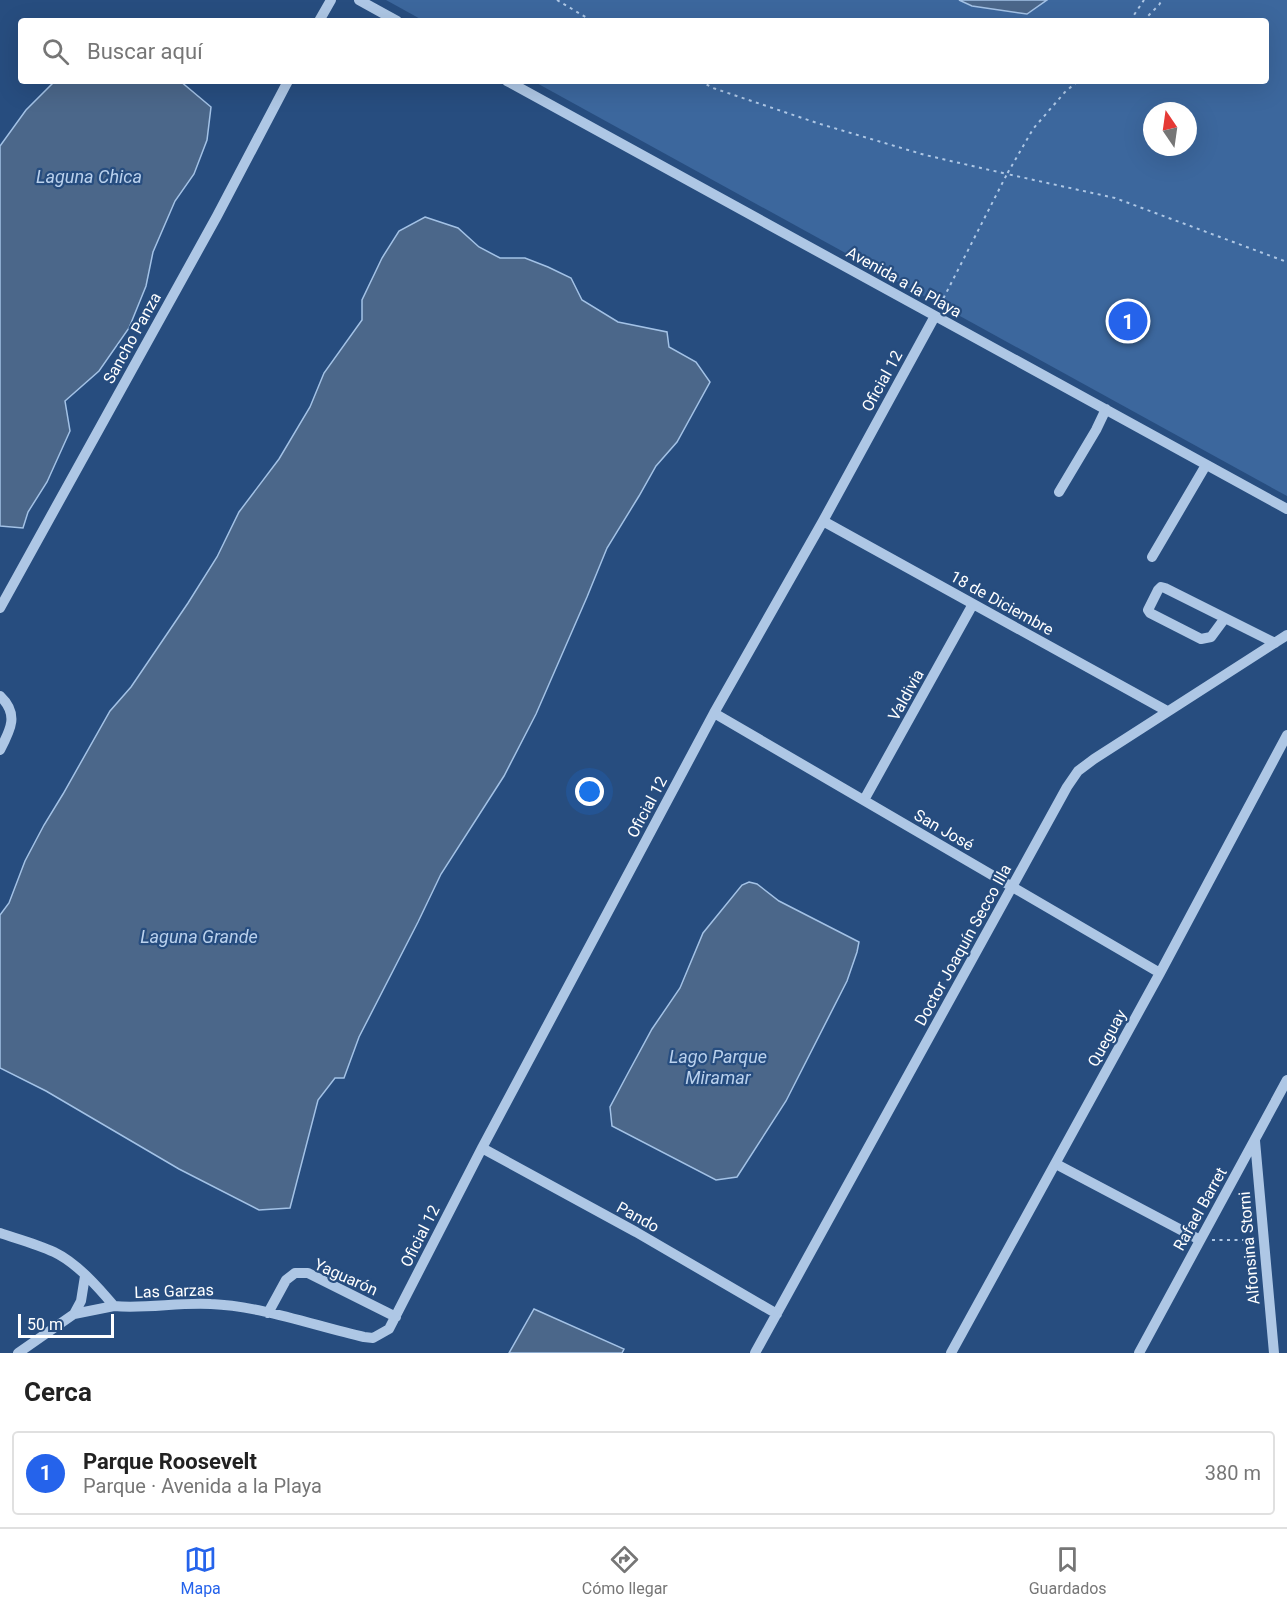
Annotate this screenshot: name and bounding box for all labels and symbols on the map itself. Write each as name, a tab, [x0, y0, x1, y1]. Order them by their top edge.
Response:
north arrow	[1143, 102, 1197, 156]
water label: Laguna Chica	[36, 166, 142, 187]
street label: Avenida a la Playa	[843, 243, 965, 321]
street label: Sancho Panza	[99, 289, 165, 387]
pin: 1	[1108, 298, 1148, 344]
street label: Oficial 12	[858, 347, 906, 415]
street label: 18 de Diciembre	[947, 567, 1057, 639]
street label: Valdivia	[884, 666, 928, 724]
street label: Oficial 12	[623, 773, 671, 841]
your location	[575, 777, 604, 806]
street label: San José	[911, 805, 977, 855]
street label: Doctor Joaquín Secco Illa	[911, 861, 1015, 1029]
water label: Laguna Grande	[140, 926, 258, 947]
street label: Queguay	[1084, 1006, 1131, 1070]
water label: Lago Parque Miramar	[669, 1046, 767, 1088]
street label: Rafael Barret	[1169, 1164, 1231, 1254]
street label: Alfonsina Storni	[1235, 1191, 1263, 1305]
street label: Pando	[613, 1198, 663, 1236]
street label: Oficial 12	[396, 1202, 444, 1270]
street label: Yaguarón	[311, 1255, 381, 1299]
street label: Las Garzas	[134, 1280, 214, 1302]
scale bar	[18, 1311, 114, 1338]

